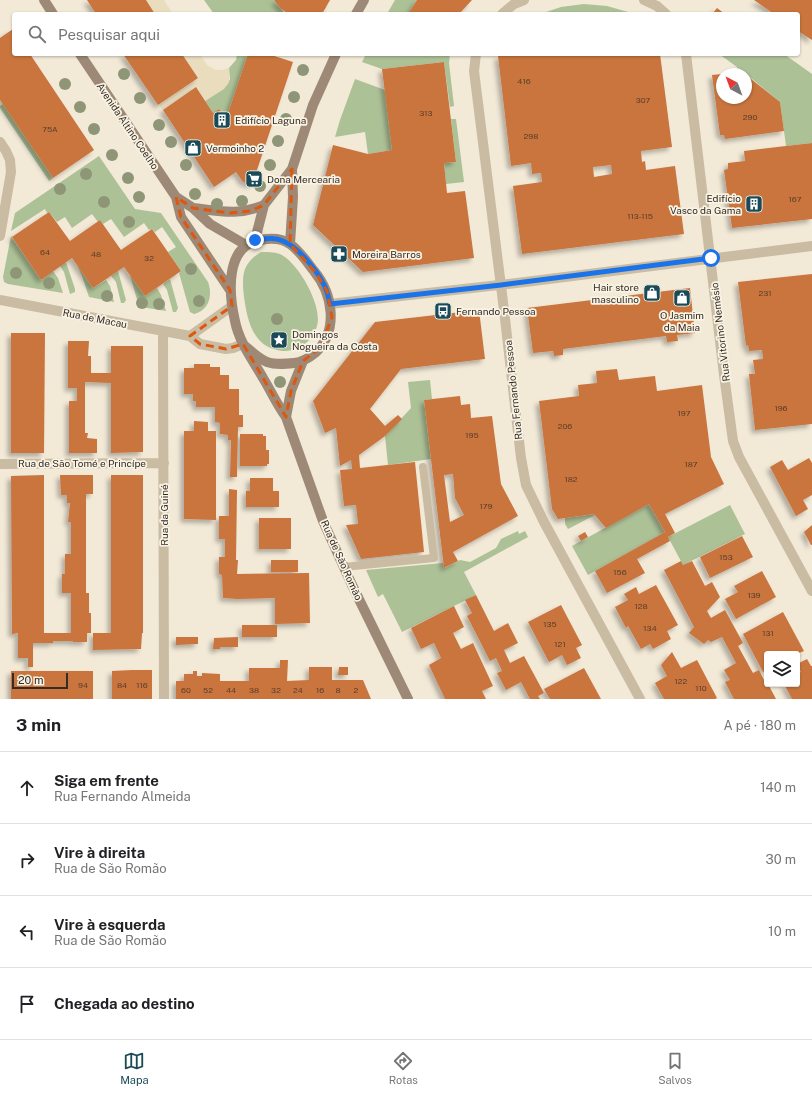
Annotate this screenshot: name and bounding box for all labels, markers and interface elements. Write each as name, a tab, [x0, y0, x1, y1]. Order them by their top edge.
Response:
search box	[12, 12, 800, 56]
icon: search	[26, 23, 48, 45]
text: Pesquisar aqui	[58, 26, 160, 43]
north arrow	[716, 68, 752, 104]
house number: 416	[517, 76, 531, 86]
street label: Avenida Altino Coelho	[95, 80, 162, 172]
house number: 307	[636, 95, 650, 105]
house number: 313	[419, 108, 433, 118]
building icon: Edifício Laguna	[212, 110, 232, 130]
house number: 290	[743, 112, 757, 122]
place label: Edifício Laguna	[235, 114, 306, 126]
house number: 75A	[42, 124, 58, 134]
house number: 298	[524, 131, 538, 141]
shop icon: Vermoinho 2	[183, 138, 203, 158]
place label: Vermoinho 2	[206, 142, 264, 154]
supermarket icon: Dona Mercearia	[244, 169, 264, 189]
place label: Dona Mercearia	[267, 173, 340, 185]
place label: Edifício Vasco da Gama	[670, 192, 741, 216]
building icon: Edifício Vasco da Gama	[744, 194, 764, 214]
house number: 167	[789, 194, 802, 204]
house number: 113-115	[627, 211, 653, 221]
route end	[246, 231, 264, 249]
pharmacy icon: Moreira Barros	[329, 244, 349, 264]
house number: 64	[40, 247, 50, 257]
place label: Moreira Barros	[352, 248, 421, 260]
house number: 48	[91, 249, 101, 259]
route start	[702, 249, 720, 267]
house number: 32	[144, 253, 154, 263]
place label: Hair store masculino	[592, 281, 639, 305]
street label: Rua Vitorino Nemésio	[708, 281, 732, 382]
shop icon: Hair store masculino	[642, 283, 662, 303]
shop icon: O Jasmim da Maia	[672, 288, 692, 308]
house number: 231	[758, 288, 772, 298]
bus stop icon: Fernando Pessoa	[433, 301, 453, 321]
place label: Fernando Pessoa	[456, 305, 536, 317]
street label: Rua de Macau	[62, 306, 128, 330]
place label: O Jasmim da Maia	[660, 309, 704, 333]
place label: Domingos Nogueira da Costa	[292, 328, 378, 352]
place icon: Domingos Nogueira da Costa	[269, 330, 289, 350]
street label: Rua Fernando Pessoa	[502, 340, 524, 440]
house number: 196	[774, 403, 788, 413]
house number: 197	[678, 408, 691, 418]
house number: 206	[558, 421, 572, 431]
house number: 195	[465, 430, 479, 440]
street label: Rua de São Tomé e Princípe	[18, 457, 146, 469]
house number: 187	[684, 459, 698, 469]
house number: 182	[564, 474, 578, 484]
street label: Rua da Guiné	[158, 484, 170, 546]
house number: 179	[480, 501, 492, 511]
street label: Rua de São Romão	[319, 518, 365, 602]
house number: 153	[719, 552, 733, 562]
house number: 156	[613, 567, 627, 577]
house number: 139	[747, 590, 761, 600]
house number: 128	[634, 601, 648, 611]
house number: 135	[543, 619, 557, 629]
house number: 134	[643, 623, 657, 633]
house number: 131	[762, 628, 774, 638]
house number: 121	[554, 639, 566, 649]
map controls	[764, 651, 800, 687]
button: layers	[764, 651, 800, 687]
scale bar	[12, 671, 68, 690]
text: 20 m	[18, 674, 43, 686]
house number: 122	[675, 676, 688, 686]
house number: 94	[78, 680, 88, 690]
house number: 84	[117, 680, 127, 690]
house number: 116	[136, 680, 148, 690]
house number: 110	[695, 683, 707, 693]
house number: 60	[181, 685, 191, 695]
house number: 52	[203, 685, 213, 695]
house number: 44	[226, 685, 236, 695]
house number: 38	[249, 685, 259, 695]
house number: 32	[271, 685, 281, 695]
house number: 24	[293, 685, 303, 695]
house number: 16	[316, 685, 324, 695]
house number: 8	[335, 685, 341, 695]
house number: 2	[354, 685, 359, 695]
text: 3 min	[16, 715, 61, 735]
text: A pé · 180 m	[723, 718, 796, 733]
text: Siga em frente	[54, 772, 159, 789]
icon: ahead	[16, 777, 38, 799]
text: 140 m	[760, 780, 796, 795]
text: Rua Fernando Almeida	[54, 789, 191, 804]
text: Vire à direita	[54, 844, 145, 861]
icon: right	[16, 849, 38, 871]
text: 30 m	[766, 852, 796, 867]
text: Rua de São Romão	[54, 861, 167, 876]
text: Vire à esquerda	[54, 916, 166, 933]
icon: left	[16, 921, 38, 943]
text: 10 m	[768, 924, 796, 939]
text: Rua de São Romão	[54, 933, 167, 948]
icon: arrive	[16, 993, 38, 1015]
text: Chegada ao destino	[54, 995, 195, 1012]
tab: Mapa	[120, 1050, 149, 1086]
tab: Rotas	[389, 1050, 418, 1086]
tab: Salvos	[658, 1050, 692, 1086]

